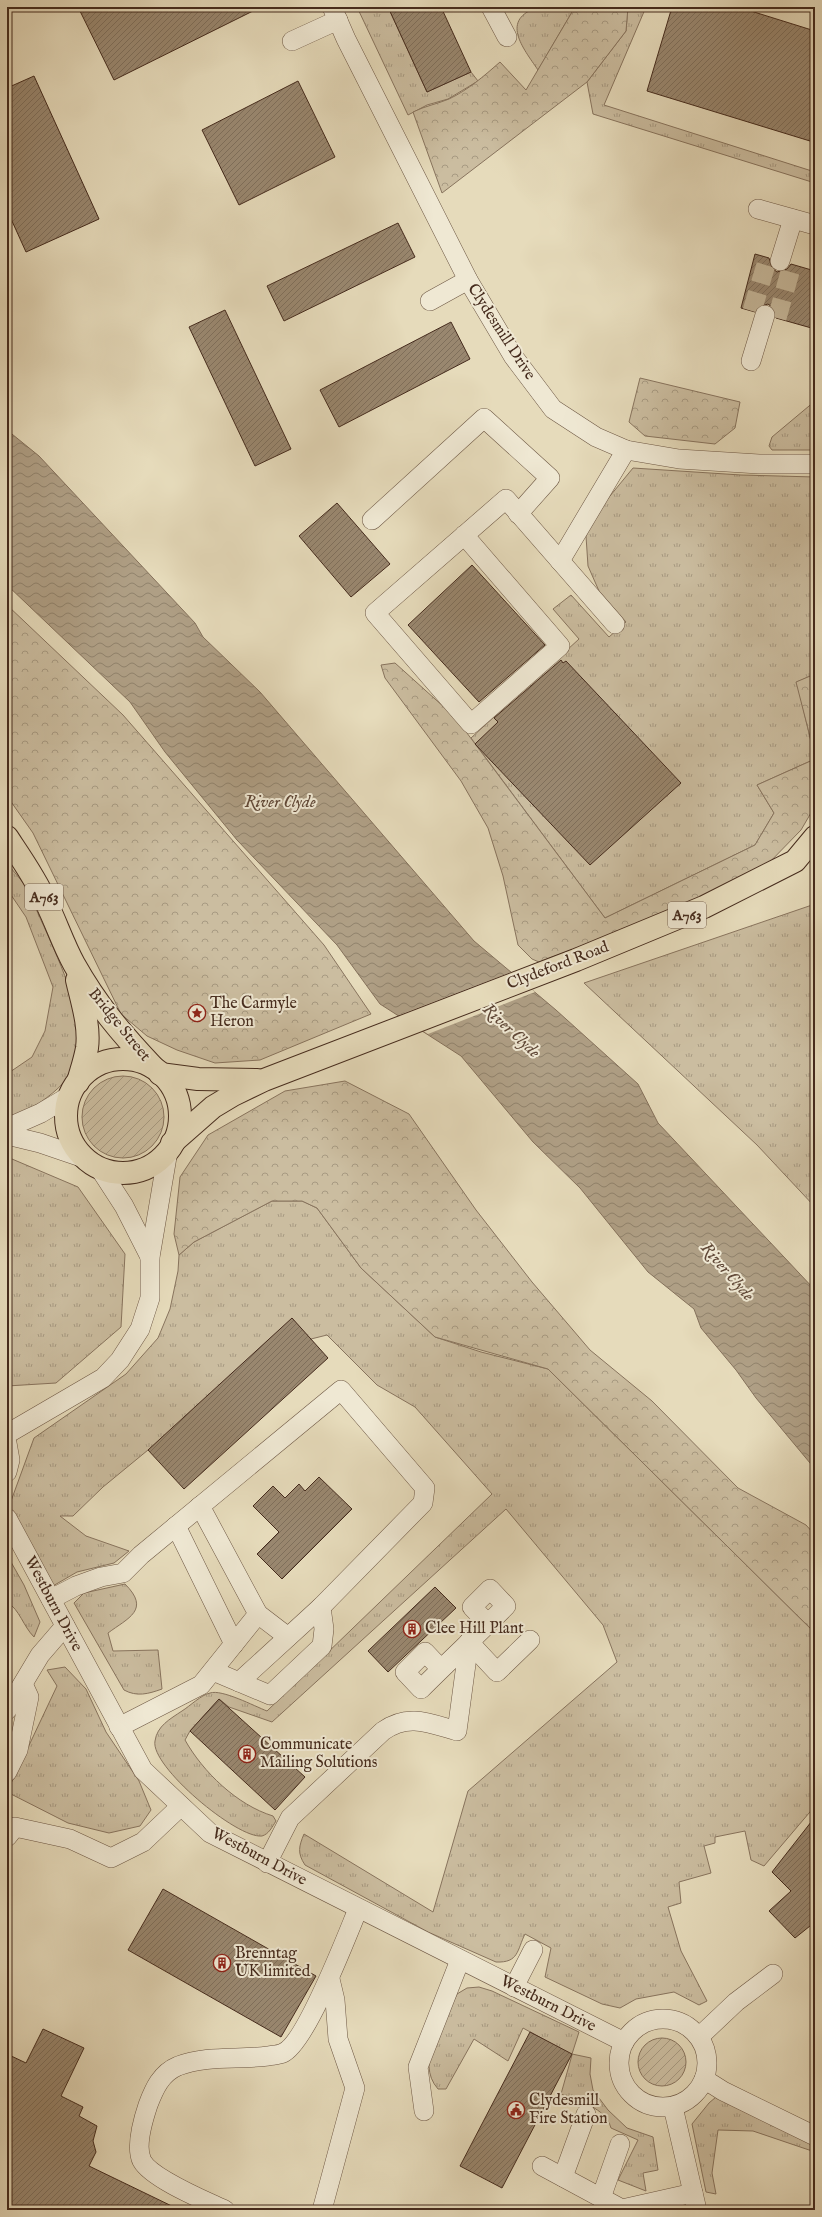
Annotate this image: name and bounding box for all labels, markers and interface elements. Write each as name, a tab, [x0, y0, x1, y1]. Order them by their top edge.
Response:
street label: Clydesmill Drive	[462, 280, 540, 384]
water label: River Clyde	[244, 792, 316, 813]
road number: A763	[25, 884, 63, 910]
road number: A763	[668, 902, 706, 928]
street label: Clydeford Road	[504, 937, 612, 995]
street label: Bridge Street	[83, 984, 155, 1066]
place label: The Carmyle Heron	[210, 994, 297, 1032]
water label: River Clyde	[478, 999, 544, 1063]
place icon: The Carmyle Heron	[187, 1003, 207, 1023]
water label: River Clyde	[696, 1238, 759, 1306]
street label: Westburn Drive	[20, 1553, 86, 1655]
building icon: Clee Hill Plant	[402, 1619, 422, 1639]
place label: Clee Hill Plant	[425, 1619, 524, 1639]
place label: Communicate Mailing Solutions	[260, 1735, 378, 1773]
building icon: Communicate Mailing Solutions	[237, 1744, 257, 1764]
street label: Westburn Drive	[208, 1824, 310, 1890]
place label: Brenntag UK limited	[235, 1944, 311, 1982]
building icon: Brenntag UK limited	[212, 1953, 232, 1973]
street label: Westburn Drive	[497, 1971, 599, 2037]
place label: Clydesmill Fire Station	[529, 2091, 608, 2129]
public building icon: Clydesmill Fire Station	[506, 2100, 526, 2120]

